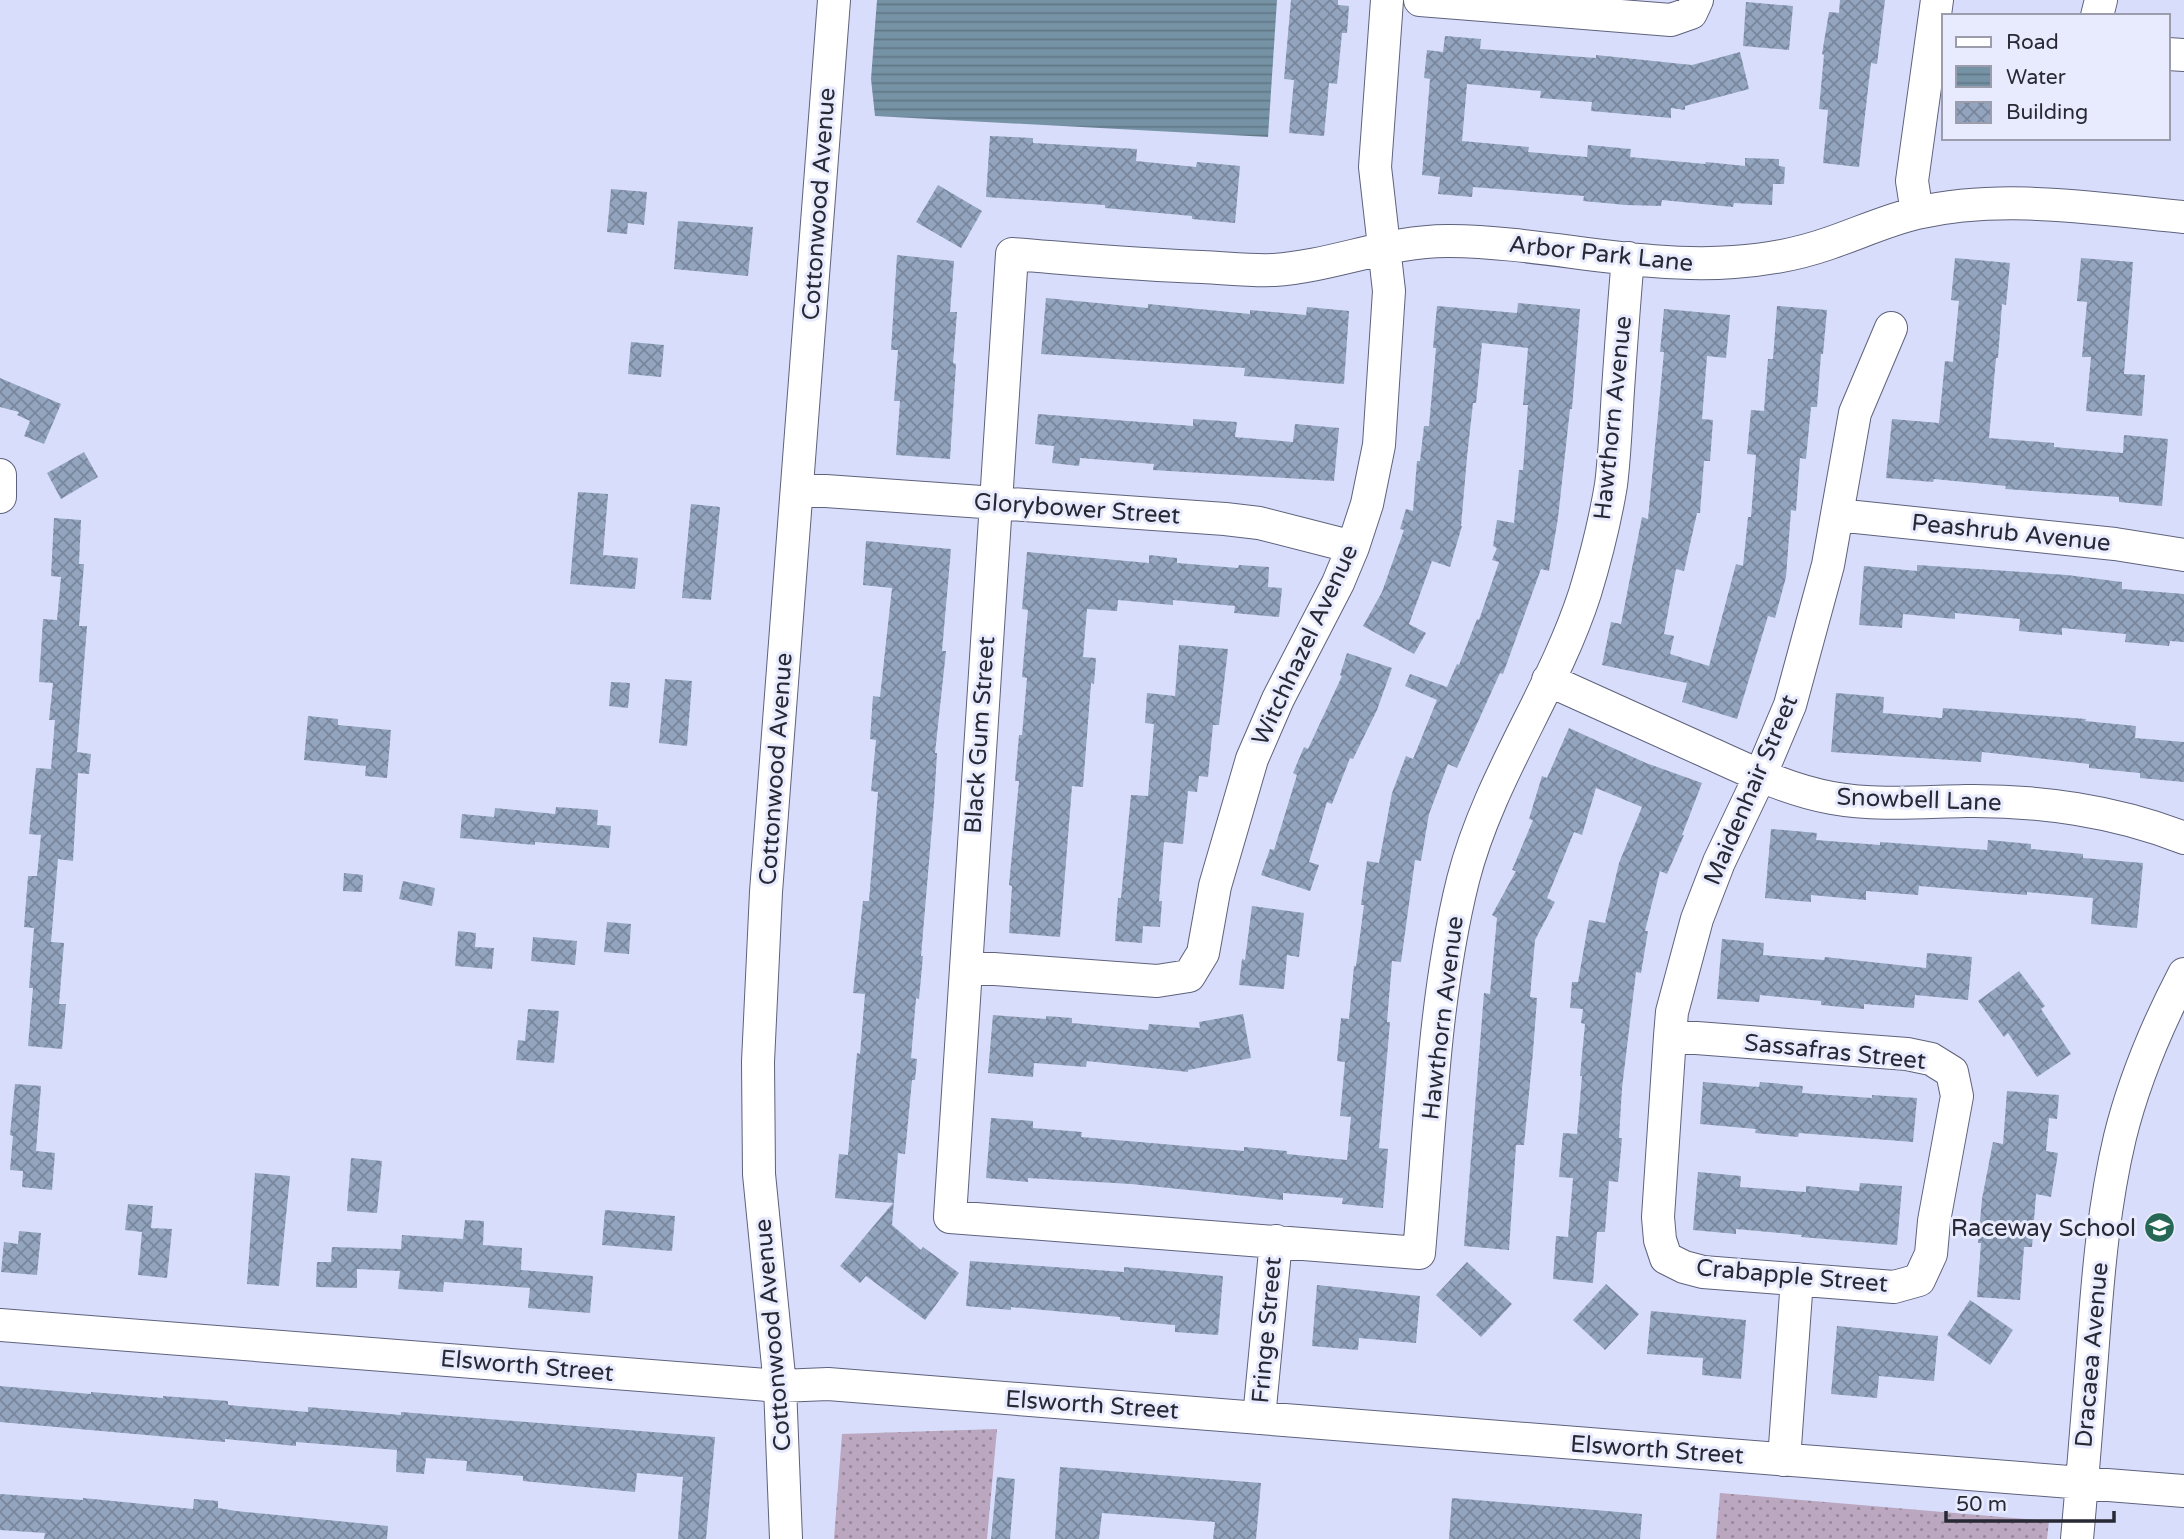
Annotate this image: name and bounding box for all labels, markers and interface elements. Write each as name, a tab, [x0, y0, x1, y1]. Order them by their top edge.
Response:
legend	[1942, 14, 2170, 140]
text: Road	[2006, 30, 2059, 55]
text: Water	[2006, 65, 2066, 90]
street label: Cottonwood Avenue	[796, 87, 842, 321]
text: Building	[2006, 100, 2088, 125]
street label: Arbor Park Lane	[1507, 230, 1695, 278]
street label: Hawthorn Avenue	[1588, 314, 1638, 522]
street label: Glorybower Street	[973, 487, 1181, 531]
street label: Peashrub Avenue	[1910, 508, 2112, 558]
street label: Witchhazel Avenue	[1246, 540, 1364, 750]
street label: Black Gum Street	[959, 635, 1001, 835]
street label: Cottonwood Avenue	[753, 652, 799, 886]
street label: Maidenhair Street	[1698, 690, 1804, 890]
street label: Snowbell Lane	[1836, 783, 2002, 817]
street label: Hawthorn Avenue	[1416, 914, 1470, 1122]
street label: Sassafras Street	[1743, 1028, 1927, 1076]
school or university icon: Raceway School	[2142, 1211, 2176, 1245]
place label: Raceway School	[1951, 1214, 2136, 1243]
street label: Cottonwood Avenue	[748, 1218, 798, 1452]
street label: Crabapple Street	[1695, 1253, 1889, 1299]
street label: Fringe Street	[1246, 1255, 1288, 1405]
street label: Dracaea Avenue	[2069, 1261, 2115, 1449]
street label: Elsworth Street	[439, 1344, 615, 1388]
street label: Elsworth Street	[1004, 1384, 1180, 1426]
street label: Elsworth Street	[1569, 1429, 1745, 1471]
scale bar	[1946, 1480, 2114, 1524]
text: 50 m	[1956, 1492, 2007, 1517]

